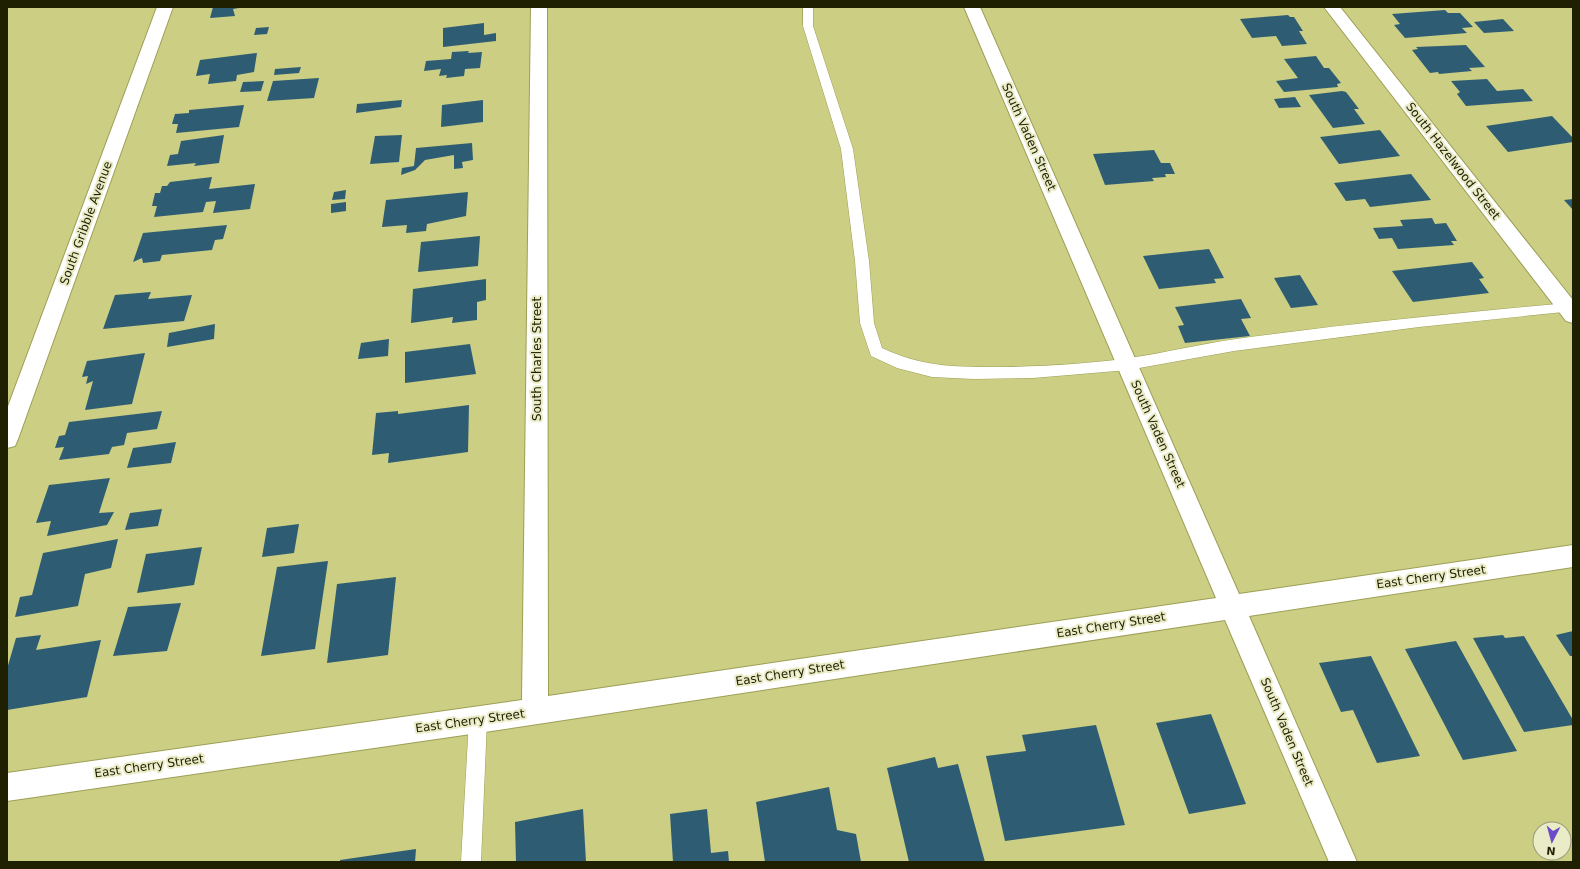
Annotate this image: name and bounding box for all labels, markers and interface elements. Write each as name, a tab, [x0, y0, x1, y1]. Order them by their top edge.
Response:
street label: South Vaden Street	[999, 81, 1059, 193]
street label: South Hazelwood Street	[1403, 100, 1503, 222]
street label: South Gribble Avenue	[57, 159, 115, 287]
street label: South Charles Street	[530, 297, 544, 421]
street label: South Vaden Street	[1128, 378, 1188, 490]
street label: East Cherry Street	[1376, 562, 1487, 592]
street label: East Cherry Street	[1056, 609, 1167, 641]
street label: East Cherry Street	[735, 657, 846, 689]
street label: South Vaden Street	[1258, 676, 1316, 788]
street label: East Cherry Street	[415, 706, 526, 736]
street label: East Cherry Street	[94, 751, 205, 781]
north arrow	[1532, 821, 1572, 861]
text: N	[1546, 844, 1556, 857]

